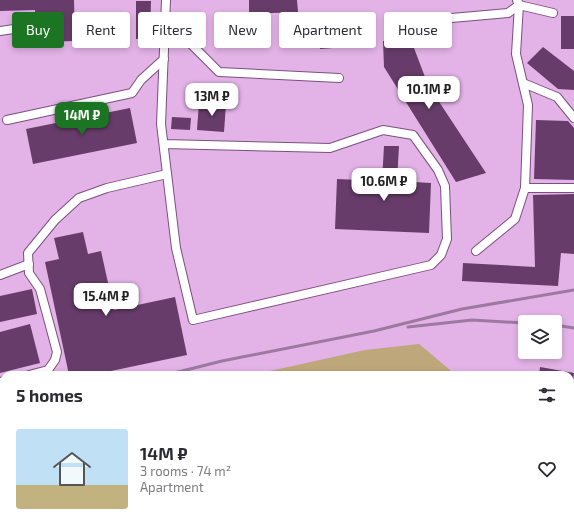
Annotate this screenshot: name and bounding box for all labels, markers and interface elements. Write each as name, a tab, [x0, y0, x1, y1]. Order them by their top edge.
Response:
chip: Buy	[12, 12, 64, 48]
chip: Rent	[72, 12, 130, 48]
chip: Filters	[138, 12, 206, 48]
chip: New	[214, 12, 271, 48]
chip: Apartment	[279, 12, 376, 48]
chip: House	[384, 12, 452, 48]
pin: 10.1M ₽	[392, 76, 466, 110]
text: 10.1M ₽	[407, 81, 451, 97]
pin: 13M ₽	[184, 83, 240, 117]
text: 13M ₽	[194, 88, 230, 104]
pin: 14M ₽	[54, 102, 110, 136]
text: 14M ₽	[64, 107, 100, 123]
pin: 10.6M ₽	[347, 168, 421, 202]
text: 10.6M ₽	[360, 173, 408, 189]
pin: 15.4M ₽	[69, 283, 143, 317]
text: 15.4M ₽	[83, 288, 129, 304]
map controls	[518, 315, 562, 359]
button: layers	[518, 315, 562, 359]
icon: filters	[536, 384, 558, 406]
text: 5 homes	[16, 385, 83, 405]
text: 14M ₽	[140, 443, 187, 463]
icon: home	[48, 445, 96, 493]
icon: heart	[536, 458, 558, 480]
text: 3 rooms · 74 m²	[140, 463, 231, 479]
text: Apartment	[140, 479, 204, 495]

